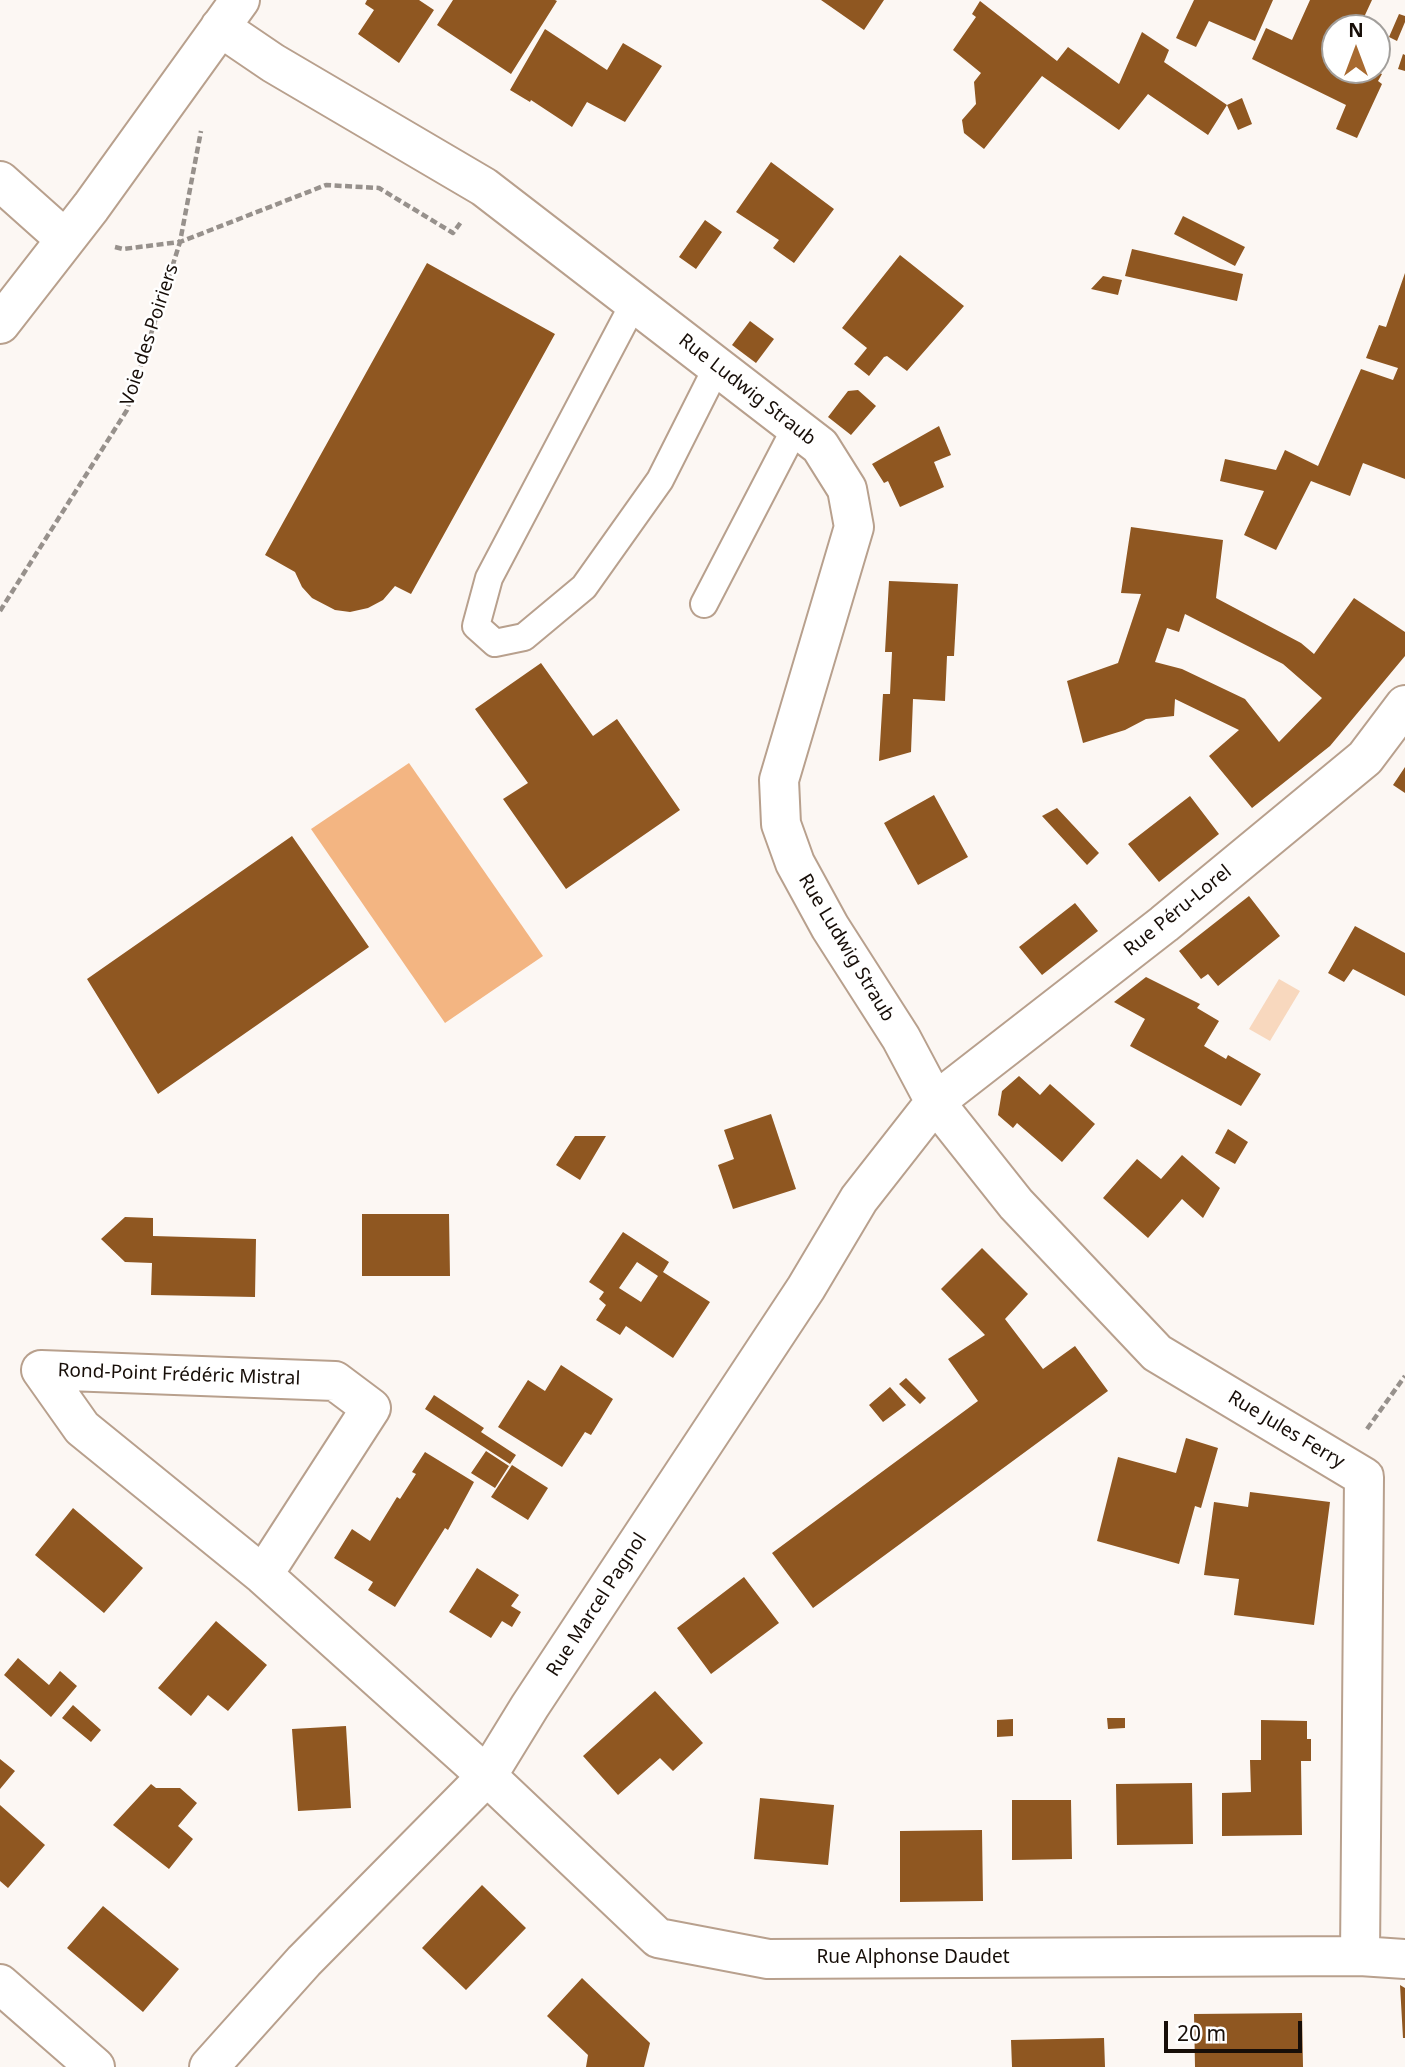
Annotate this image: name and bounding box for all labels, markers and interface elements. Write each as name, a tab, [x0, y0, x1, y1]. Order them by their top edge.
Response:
north arrow	[1321, 14, 1391, 84]
text: N	[1348, 17, 1364, 43]
street label: Voie des Poiriers	[116, 261, 184, 409]
street label: Rue Ludwig Straub	[674, 329, 820, 451]
street label: Rue Péru-Lorel	[1120, 861, 1236, 961]
street label: Rue Ludwig Straub	[793, 870, 899, 1026]
street label: Rond-Point Frédéric Mistral	[57, 1359, 301, 1391]
street label: Rue Jules Ferry	[1224, 1386, 1348, 1474]
street label: Rue Marcel Pagnol	[542, 1529, 652, 1681]
street label: Rue Alphonse Daudet	[816, 1947, 1010, 1969]
scale bar	[1167, 2008, 1305, 2052]
text: 20 m	[1177, 2019, 1226, 2047]

